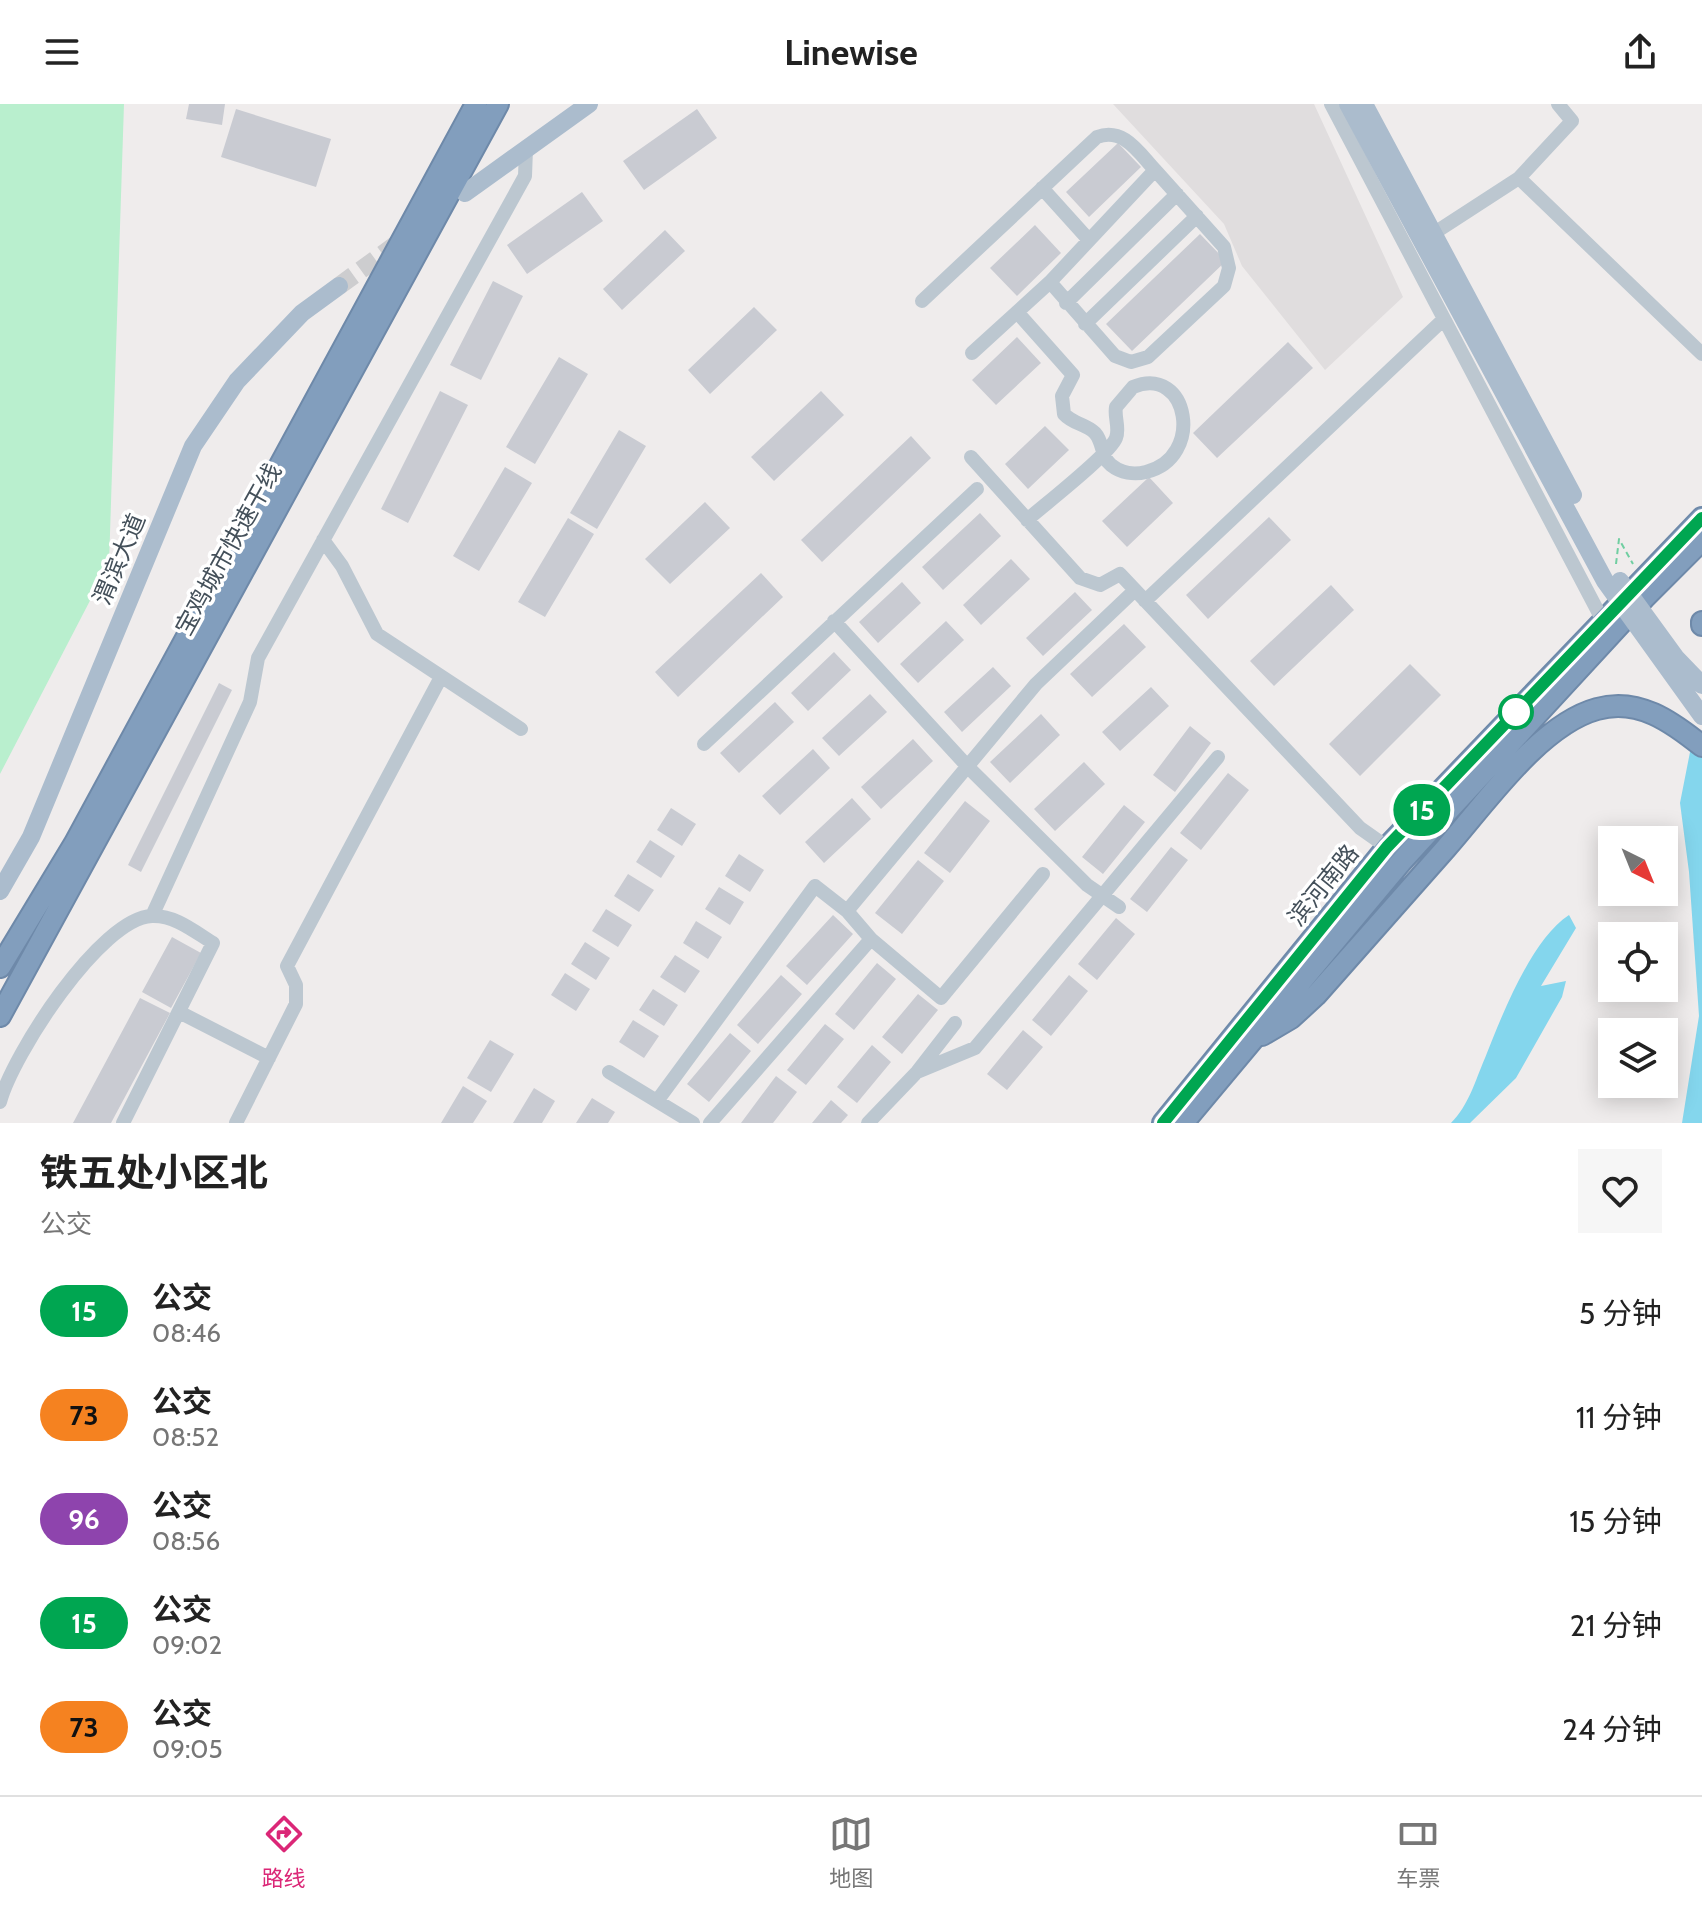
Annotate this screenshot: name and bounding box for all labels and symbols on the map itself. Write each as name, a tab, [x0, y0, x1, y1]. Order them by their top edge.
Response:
street label: 宝鸡城市快速干线	[169, 458, 287, 640]
street label: 渭滨大道	[87, 509, 151, 609]
unlabelled marker	[1499, 695, 1533, 729]
line badge: 15	[1386, 784, 1458, 836]
north arrow	[1598, 826, 1678, 906]
street label: 滨河南路	[1282, 839, 1364, 931]

